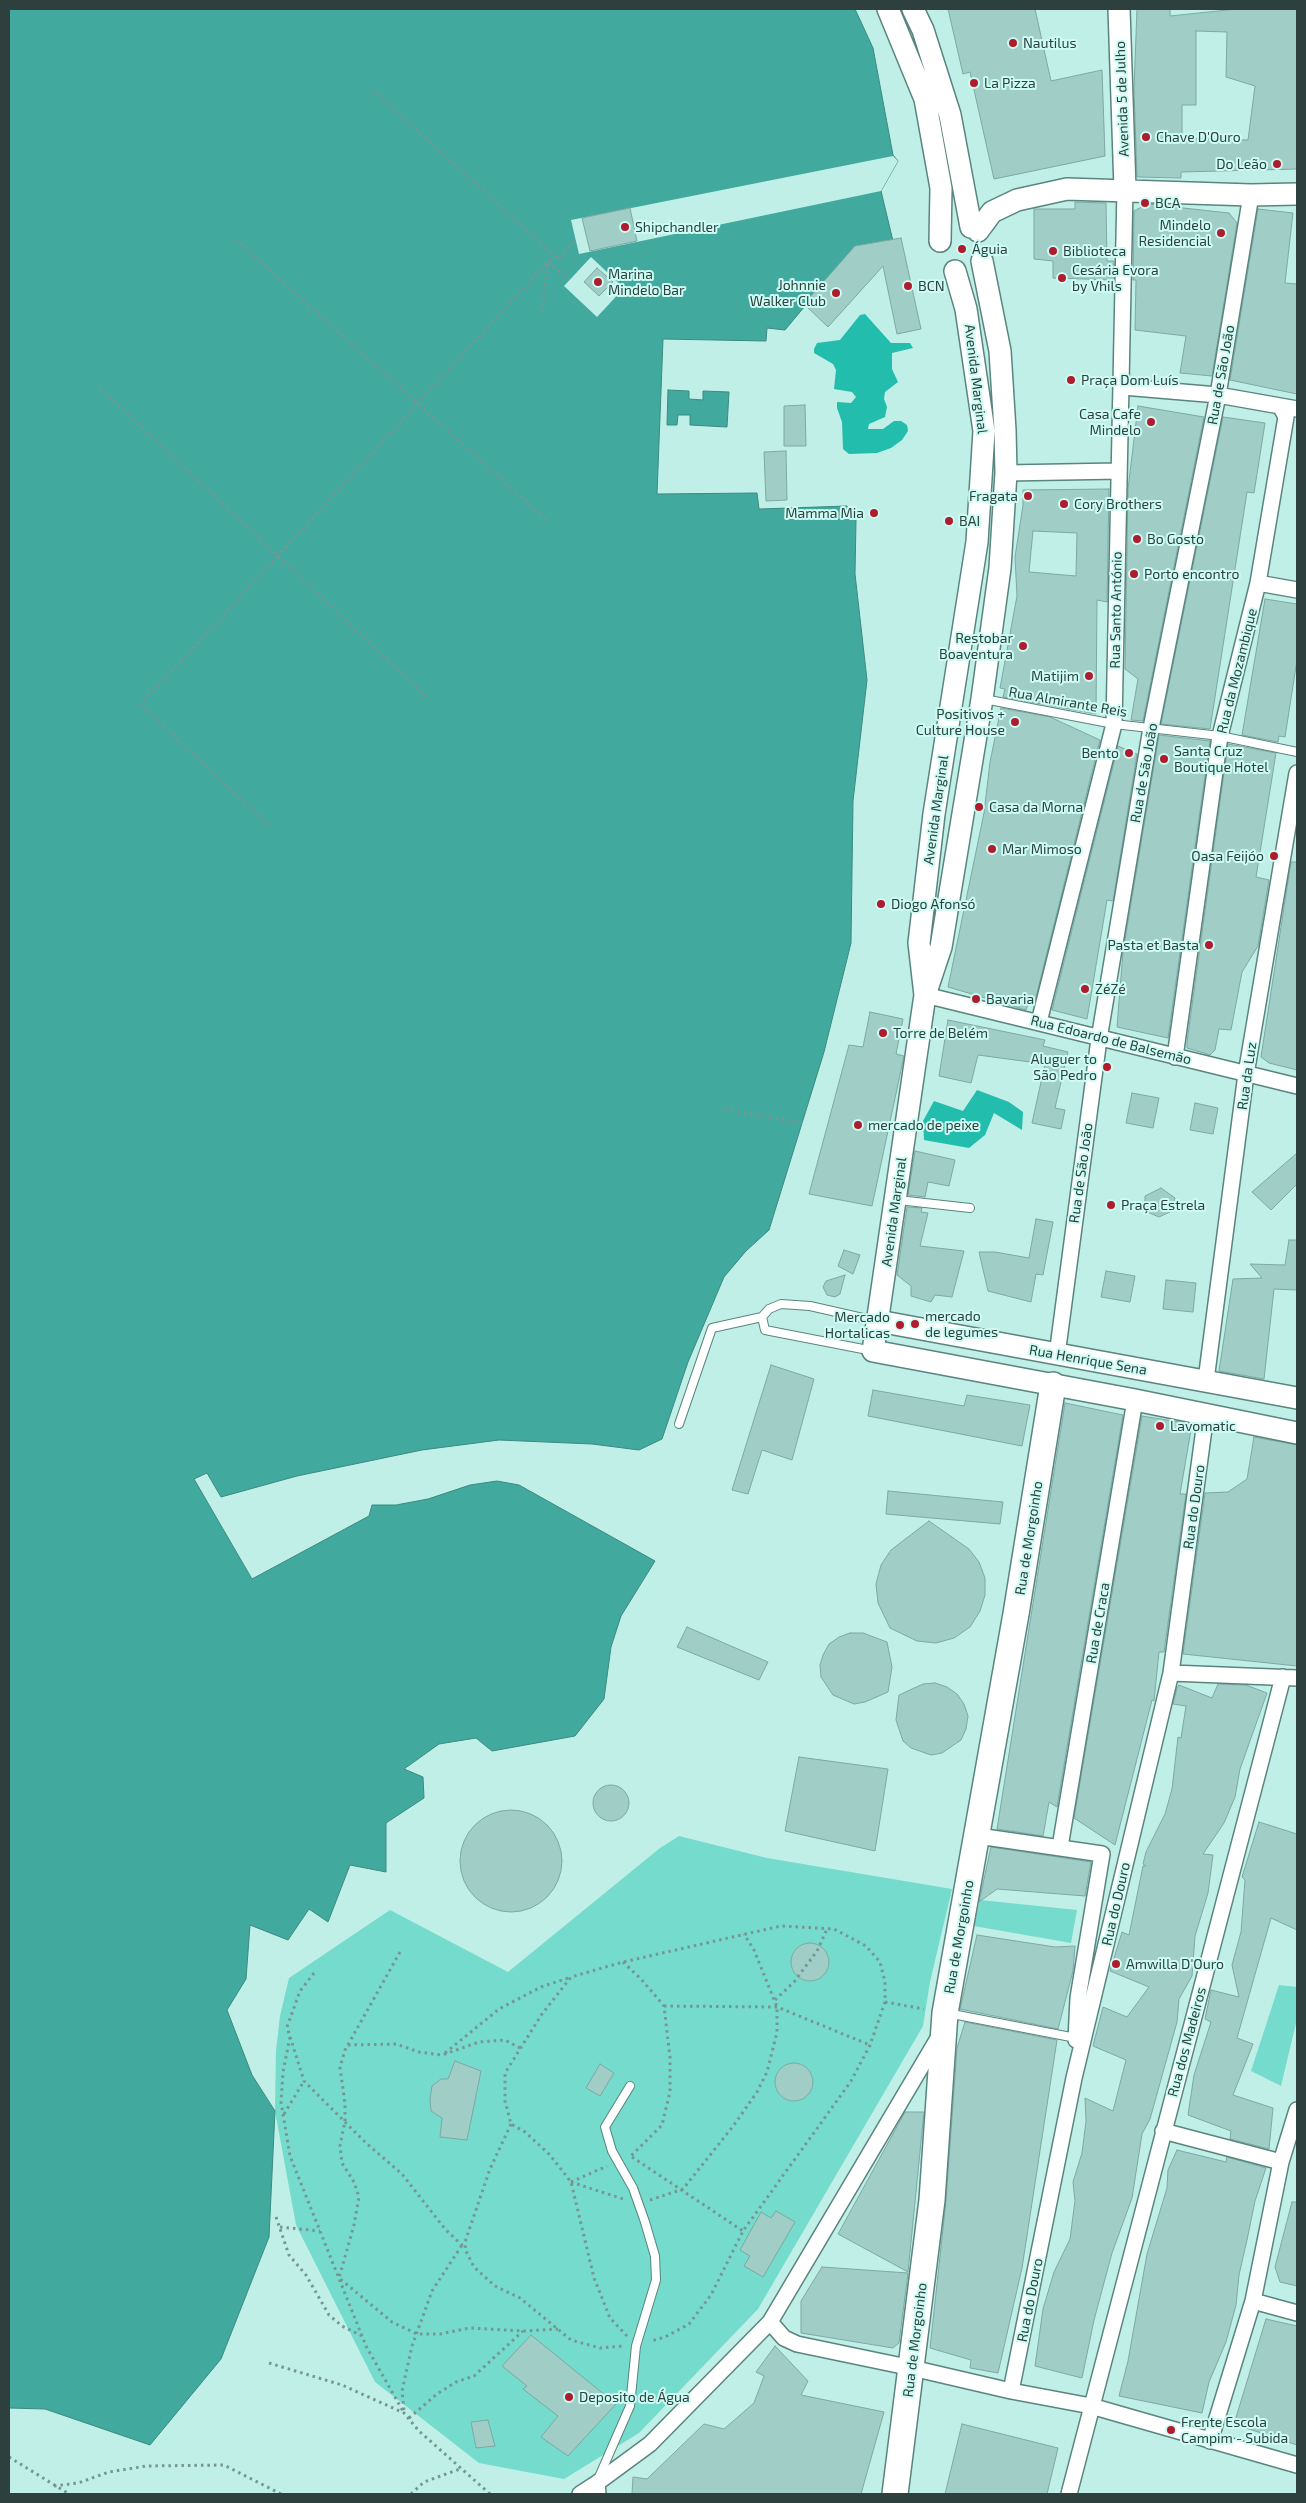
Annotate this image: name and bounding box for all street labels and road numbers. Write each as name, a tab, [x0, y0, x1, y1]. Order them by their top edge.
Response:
street label: Avenida 5 de Julho	[1112, 41, 1132, 157]
street label: Avenida Marginal	[961, 323, 991, 435]
street label: Rua de São João	[1204, 324, 1238, 426]
street label: Rua Santo António	[1107, 551, 1125, 669]
street label: Rua da Mozambique	[1213, 607, 1261, 735]
street label: Rua Almirante Reis	[1007, 683, 1129, 721]
street label: Rua de São João	[1127, 722, 1161, 824]
street label: Avenida Marginal	[920, 754, 952, 866]
street label: Rua Edoardo de Balsemão	[1029, 1012, 1193, 1068]
street label: Rua da Luz	[1234, 1041, 1260, 1111]
street label: Rua de São João	[1066, 1122, 1096, 1224]
street label: Avenida Marginal	[878, 1156, 910, 1268]
street label: Rua Henrique Sena	[1028, 1341, 1148, 1379]
street label: Rua do Douro	[1180, 1464, 1208, 1550]
street label: Rua de Morgoinho	[1012, 1480, 1046, 1596]
street label: Rua de Craca	[1083, 1581, 1113, 1665]
street label: Rua do Douro	[1098, 1861, 1134, 1947]
street label: Rua de Morgoinho	[941, 1879, 977, 1995]
street label: Rua dos Madeiros	[1164, 1985, 1210, 2099]
street label: Rua do Douro	[1014, 2257, 1046, 2343]
street label: Rua de Morgoinho	[900, 2282, 930, 2398]

